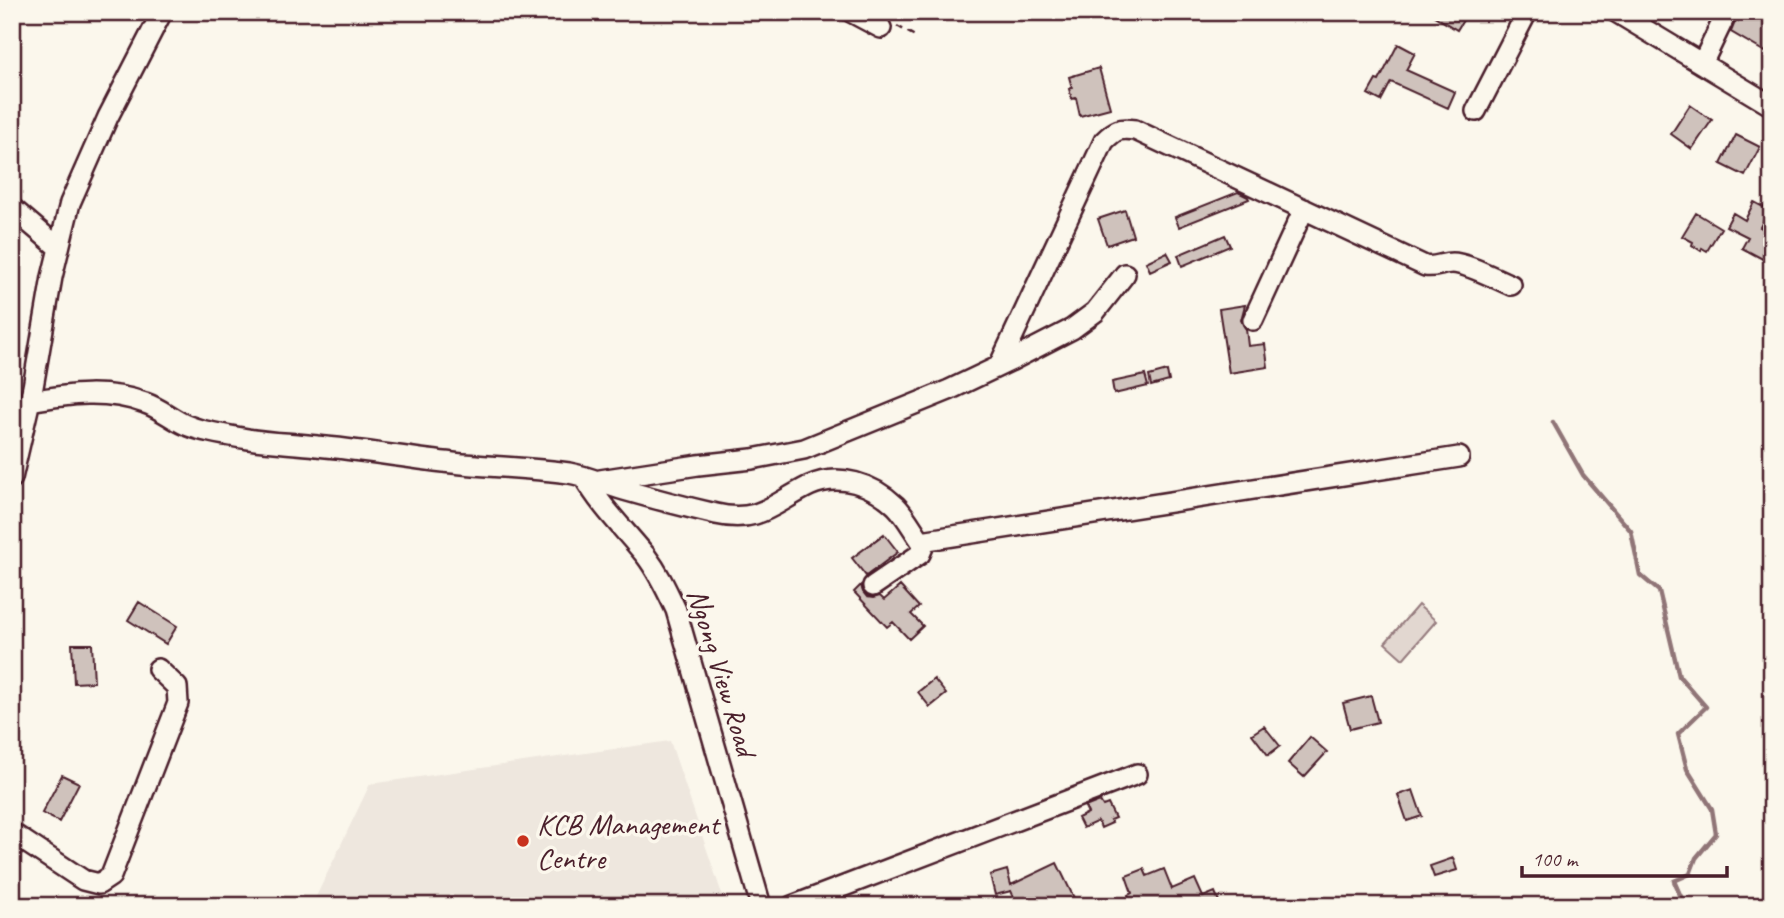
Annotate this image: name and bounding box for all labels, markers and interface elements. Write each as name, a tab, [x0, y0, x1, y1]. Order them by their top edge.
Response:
street label: Ngong View Road	[679, 584, 767, 764]
place label: KCB Management Centre	[537, 805, 722, 877]
marker: KCB Management Centre	[515, 833, 531, 849]
scale bar	[1522, 834, 1726, 878]
text: 100 m	[1532, 846, 1579, 872]

